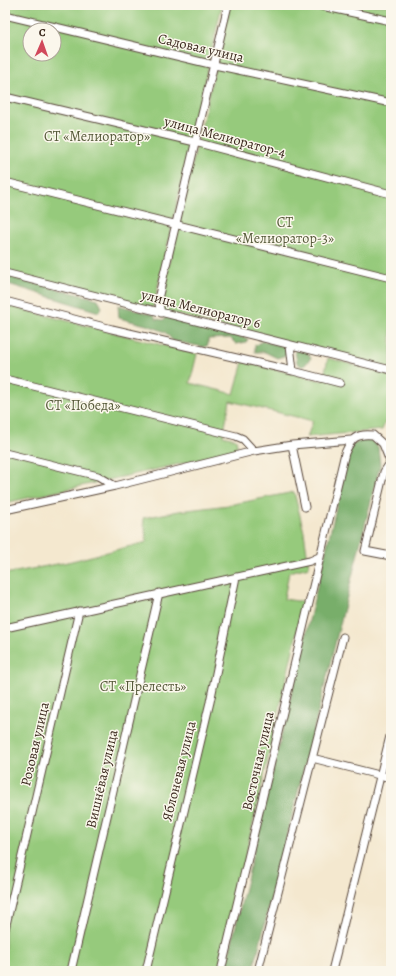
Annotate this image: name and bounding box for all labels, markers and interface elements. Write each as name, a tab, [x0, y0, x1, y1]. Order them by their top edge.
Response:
north arrow	[22, 22, 62, 62]
text: С	[39, 25, 46, 40]
street label: Садовая улица	[156, 29, 246, 67]
street label: улица Мелиоратор-4	[161, 111, 288, 162]
park label: СТ «Мелиоратор»	[44, 127, 150, 146]
park label: СТ «Мелиоратор-3»	[236, 213, 334, 248]
street label: улица Мелиоратор 6	[138, 285, 263, 333]
park label: СТ «Победа»	[46, 396, 120, 415]
park label: СТ «Прелесть»	[100, 677, 186, 696]
street label: Розовая улица	[16, 700, 54, 788]
street label: Восточная улица	[237, 709, 279, 812]
street label: Яблоневая улица	[157, 718, 201, 823]
street label: Вишнёвая улица	[81, 727, 123, 830]

